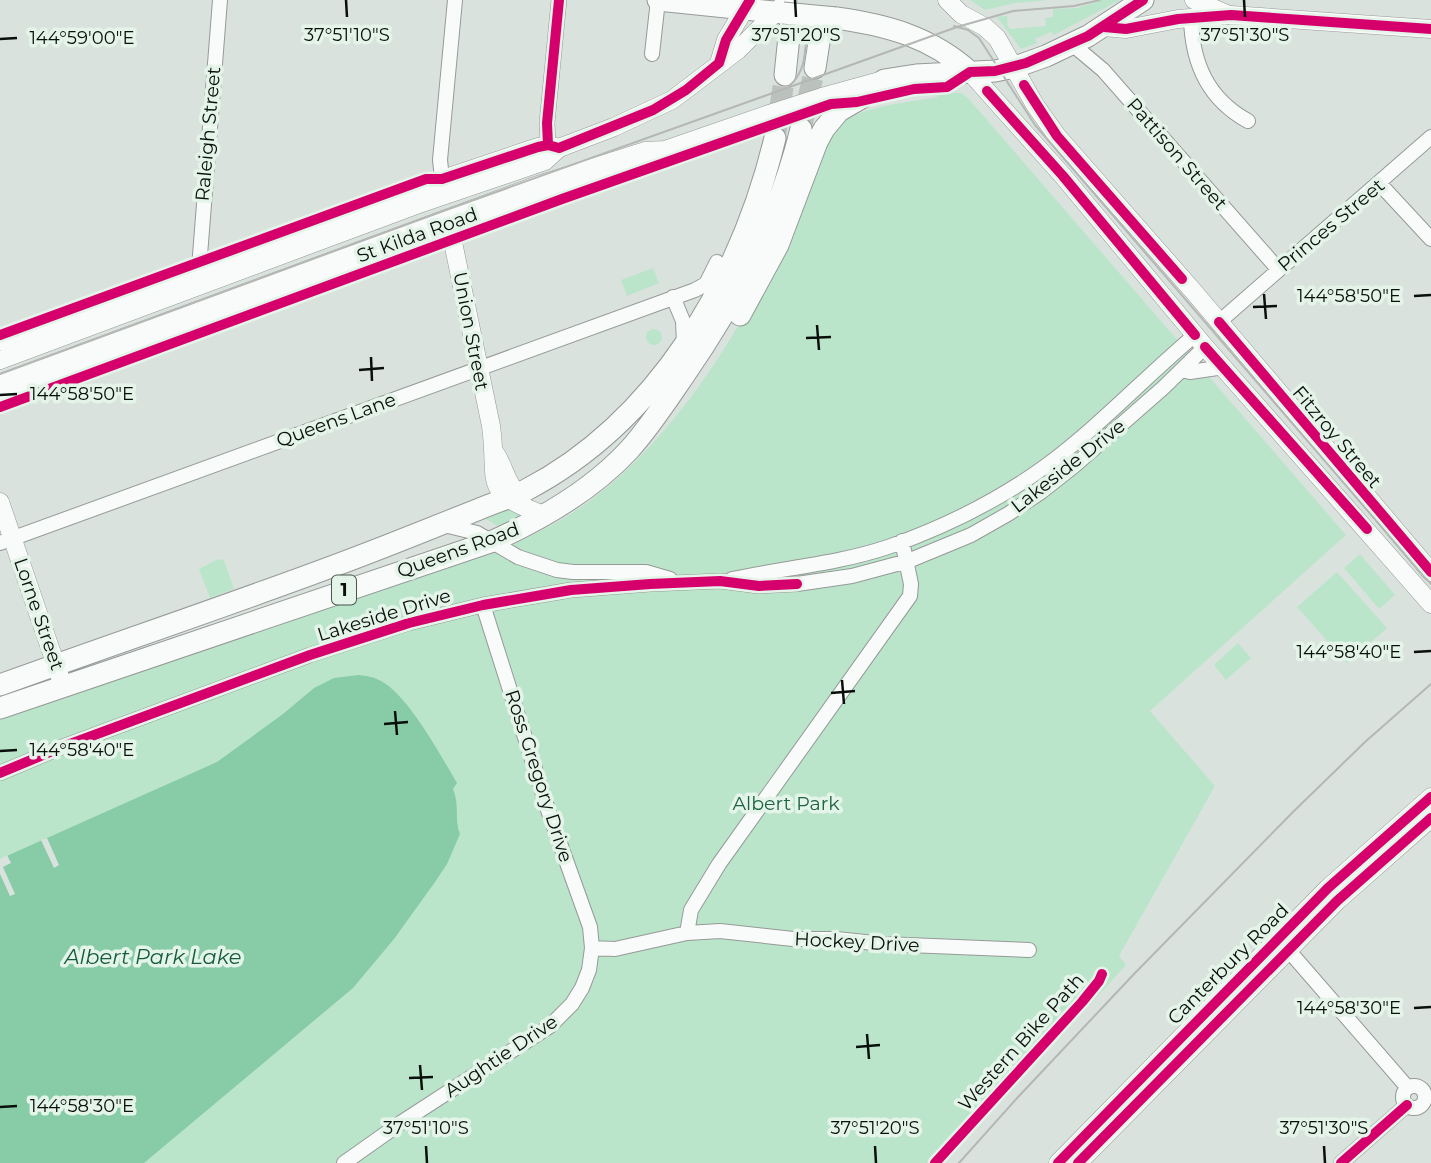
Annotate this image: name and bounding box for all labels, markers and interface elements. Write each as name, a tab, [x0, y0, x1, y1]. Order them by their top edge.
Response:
text: 37°51'10"S	[304, 24, 390, 46]
text: 37°51'20"S	[751, 24, 841, 46]
text: 37°51'30"S	[1201, 24, 1289, 46]
text: 144°59'00"E	[29, 27, 135, 49]
street label: Raleigh Street	[191, 66, 225, 202]
street label: Pattison Street	[1122, 93, 1232, 215]
street label: Princes Street	[1273, 173, 1389, 276]
street label: St Kilda Road	[353, 202, 481, 268]
street label: Union Street	[448, 270, 494, 392]
text: 144°58'50"E	[1297, 285, 1401, 307]
street label: Fitzroy Street	[1288, 381, 1387, 493]
text: 144°58'50"E	[30, 383, 134, 405]
street label: Queens Lane	[273, 388, 399, 452]
street label: Lakeside Drive	[1006, 414, 1130, 518]
street label: Queens Road	[394, 517, 522, 583]
street label: Lorne Street	[9, 555, 69, 673]
road number: 1	[332, 576, 356, 604]
street label: Lakeside Drive	[314, 584, 454, 646]
text: 144°58'40"E	[1297, 641, 1401, 663]
street label: Ross Gregory Drive	[500, 687, 578, 865]
text: 144°58'40"E	[30, 739, 134, 761]
park label: Albert Park	[732, 792, 840, 815]
street label: Canterbury Road	[1163, 899, 1293, 1029]
street label: Hockey Drive	[794, 927, 920, 957]
water label: Albert Park Lake	[63, 944, 241, 969]
street label: Western Bike Path	[953, 969, 1089, 1115]
text: 144°58'30"E	[1297, 997, 1401, 1019]
street label: Aughtie Drive	[440, 1010, 562, 1102]
text: 144°58'30"E	[30, 1095, 134, 1117]
text: 37°51'10"S	[383, 1117, 469, 1139]
text: 37°51'20"S	[830, 1117, 920, 1139]
text: 37°51'30"S	[1280, 1117, 1368, 1139]

